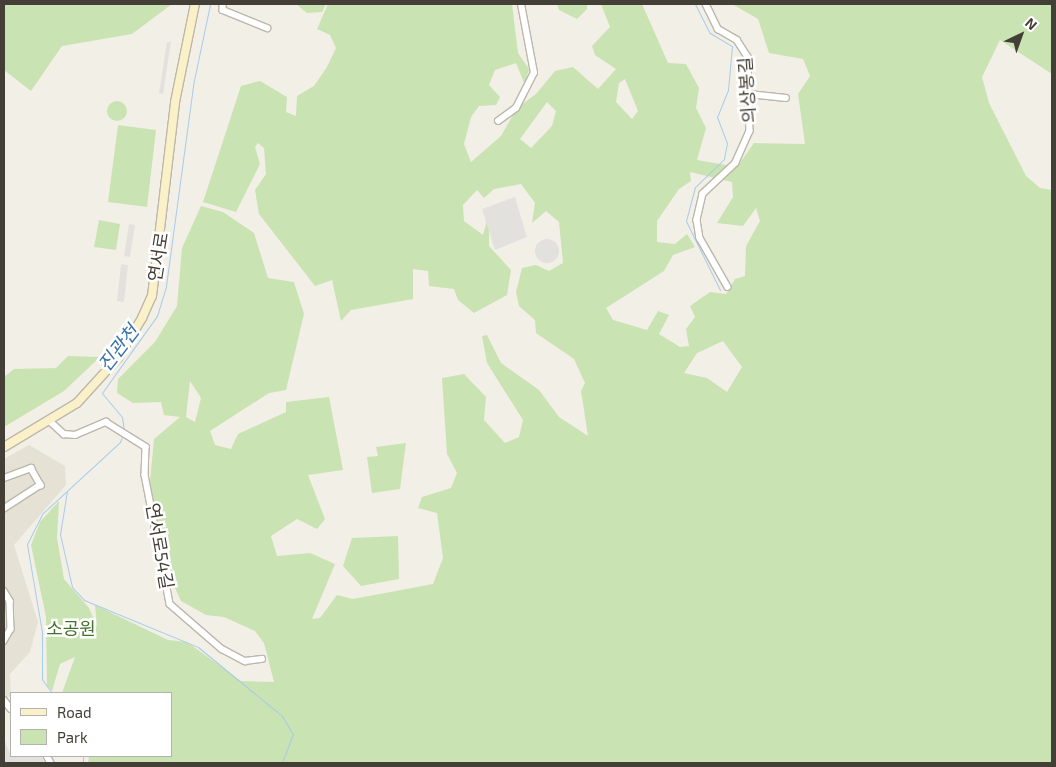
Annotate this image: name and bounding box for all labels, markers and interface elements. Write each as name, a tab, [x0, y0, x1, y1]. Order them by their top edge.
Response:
north arrow	[996, 10, 1046, 60]
text: N	[1022, 14, 1041, 33]
street label: 의상봉길	[734, 56, 760, 124]
street label: 연서로	[143, 231, 173, 283]
water label: 진관천	[93, 320, 143, 376]
street label: 연서로54길	[142, 501, 178, 591]
park label: 소공원	[46, 617, 96, 639]
legend	[10, 692, 172, 757]
text: Road	[57, 703, 92, 721]
text: Park	[57, 728, 88, 746]

